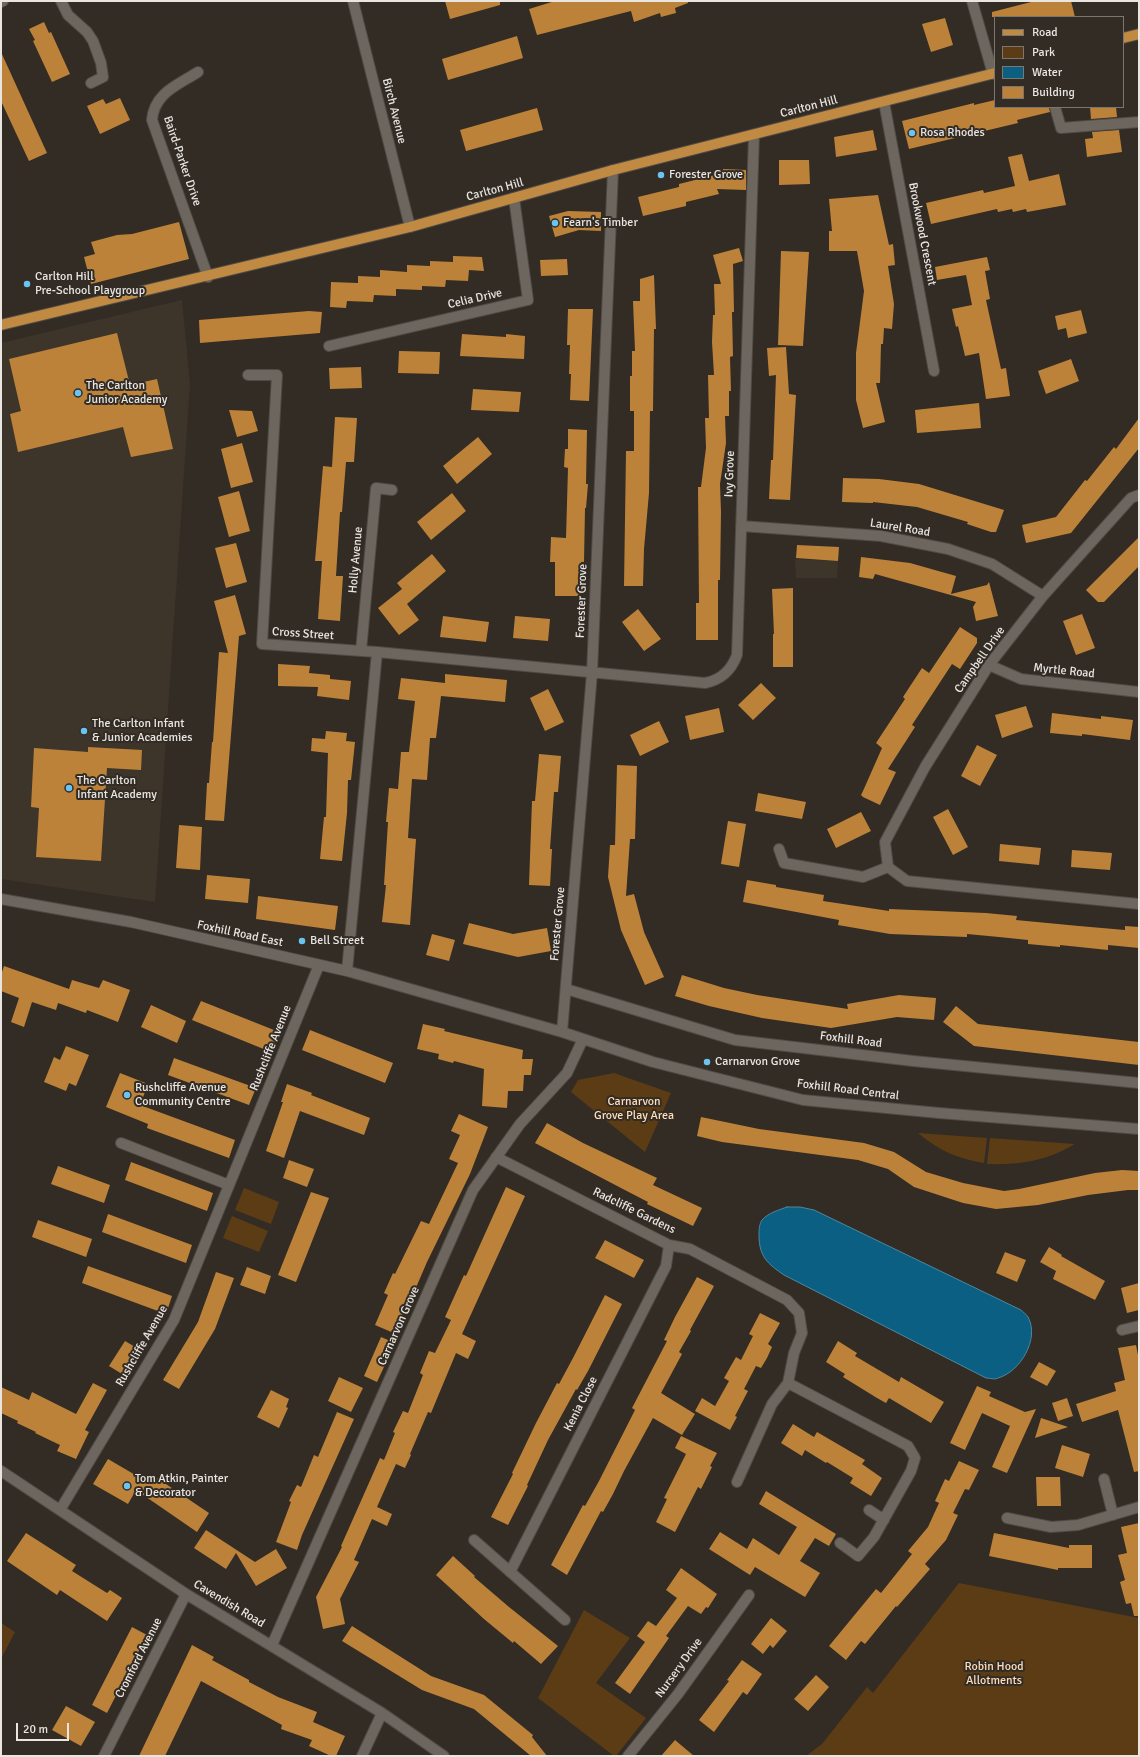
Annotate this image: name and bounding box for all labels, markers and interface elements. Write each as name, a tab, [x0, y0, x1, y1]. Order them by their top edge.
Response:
legend	[994, 16, 1124, 108]
text: Road	[1032, 25, 1058, 40]
text: Park	[1032, 45, 1055, 60]
text: Water	[1032, 65, 1062, 80]
street label: Birch Avenue	[379, 77, 409, 145]
text: Building	[1032, 85, 1075, 100]
street label: Carlton Hill	[779, 93, 839, 121]
street label: Baird-Parker Drive	[160, 114, 204, 208]
place label: Rosa Rhodes	[920, 126, 985, 140]
marker: Rosa Rhodes	[907, 128, 917, 138]
place label: Forester Grove	[669, 168, 743, 182]
marker: Forester Grove	[656, 170, 666, 180]
street label: Carlton Hill	[465, 175, 525, 205]
street label: Brookwood Crescent	[905, 181, 939, 287]
place label: Fearn's Timber	[563, 216, 638, 230]
marker: Fearn's Timber	[550, 218, 560, 228]
place label: Carlton Hill Pre-School Playgroup	[35, 270, 145, 298]
marker: Carlton Hill Pre-School Playgroup	[22, 279, 32, 289]
street label: Celia Drive	[446, 286, 504, 312]
place label: The Carlton Junior Academy	[86, 379, 167, 407]
marker: The Carlton Junior Academy	[73, 388, 83, 398]
street label: Ivy Grove	[722, 450, 738, 498]
street label: Laurel Road	[869, 516, 931, 540]
street label: Holly Avenue	[346, 526, 366, 594]
street label: Forester Grove	[574, 564, 590, 638]
street label: Campbell Drive	[952, 624, 1008, 696]
street label: Cross Street	[272, 625, 334, 643]
street label: Myrtle Road	[1032, 661, 1096, 681]
place label: The Carlton Infant & Junior Academies	[92, 717, 193, 745]
marker: The Carlton Infant & Junior Academies	[79, 726, 89, 736]
place label: The Carlton Infant Academy	[77, 774, 157, 802]
marker: The Carlton Infant Academy	[64, 783, 74, 793]
street label: Forester Grove	[548, 886, 568, 962]
street label: Foxhill Road East	[196, 918, 284, 950]
place label: Bell Street	[310, 934, 364, 948]
marker: Bell Street	[297, 936, 307, 946]
street label: Rushcliffe Avenue	[247, 1003, 295, 1093]
street label: Foxhill Road	[819, 1029, 883, 1051]
place label: Carnarvon Grove	[715, 1055, 800, 1069]
marker: Carnarvon Grove	[702, 1057, 712, 1067]
street label: Foxhill Road Central	[796, 1077, 900, 1103]
place label: Rushcliffe Avenue Community Centre	[135, 1081, 230, 1109]
marker: Rushcliffe Avenue Community Centre	[122, 1090, 132, 1100]
park label: Carnarvon Grove Play Area	[594, 1095, 674, 1123]
street label: Radcliffe Gardens	[590, 1185, 678, 1237]
street label: Carnarvon Grove	[375, 1284, 423, 1368]
street label: Rushcliffe Avenue	[113, 1303, 171, 1389]
street label: Kenia Close	[561, 1374, 601, 1434]
place label: Tom Atkin, Painter & Decorator	[135, 1472, 228, 1500]
marker: Tom Atkin, Painter & Decorator	[122, 1481, 132, 1491]
street label: Cavendish Road	[191, 1577, 267, 1631]
street label: Cromford Avenue	[113, 1615, 165, 1701]
street label: Nursery Drive	[653, 1635, 705, 1701]
park label: Robin Hood Allotments	[965, 1660, 1023, 1688]
scale bar	[18, 1715, 71, 1741]
text: 20 m	[23, 1722, 48, 1737]

